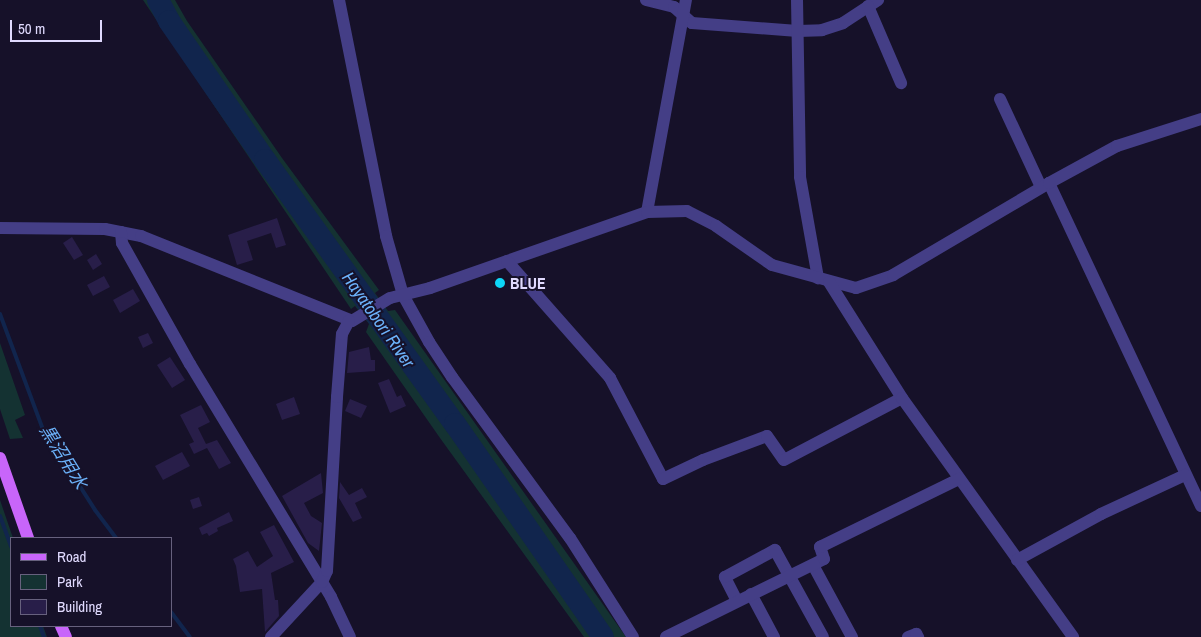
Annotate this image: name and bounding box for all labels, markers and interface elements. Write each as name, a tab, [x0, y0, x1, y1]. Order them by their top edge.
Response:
scale bar	[12, 10, 105, 42]
text: 50 m	[18, 18, 45, 39]
water label: Hayatobori River	[337, 268, 419, 372]
place label: BLUE	[510, 273, 546, 293]
marker: BLUE	[494, 277, 506, 289]
water label: 黒沼用水	[35, 421, 91, 493]
legend	[10, 537, 172, 627]
text: Road	[57, 546, 86, 567]
text: Park	[57, 571, 82, 592]
text: Building	[57, 596, 102, 617]

